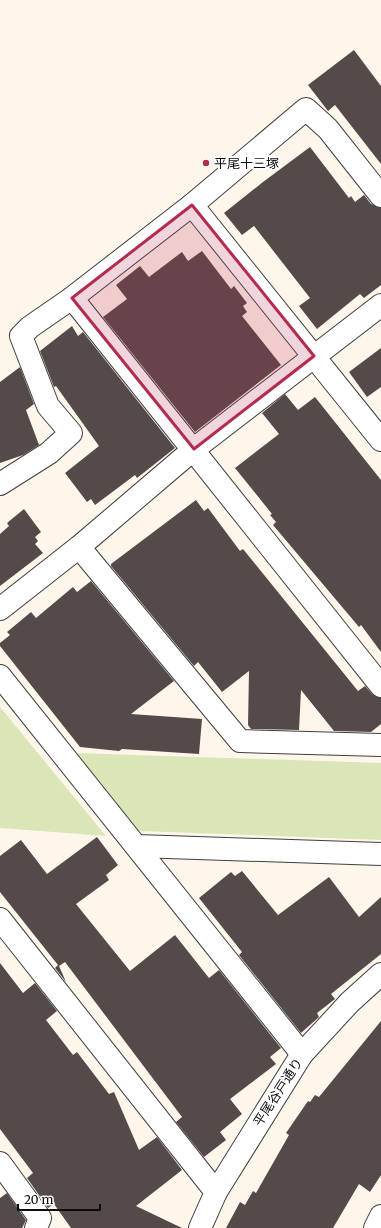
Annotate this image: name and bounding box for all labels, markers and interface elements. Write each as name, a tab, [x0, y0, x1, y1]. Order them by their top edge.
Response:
place label: 平尾十三塚	[214, 155, 279, 172]
marker: 平尾十三塚	[201, 158, 211, 168]
street label: 平尾谷戸通り	[250, 1055, 306, 1129]
scale bar	[18, 1186, 100, 1212]
text: 20 m	[24, 1192, 53, 1207]

